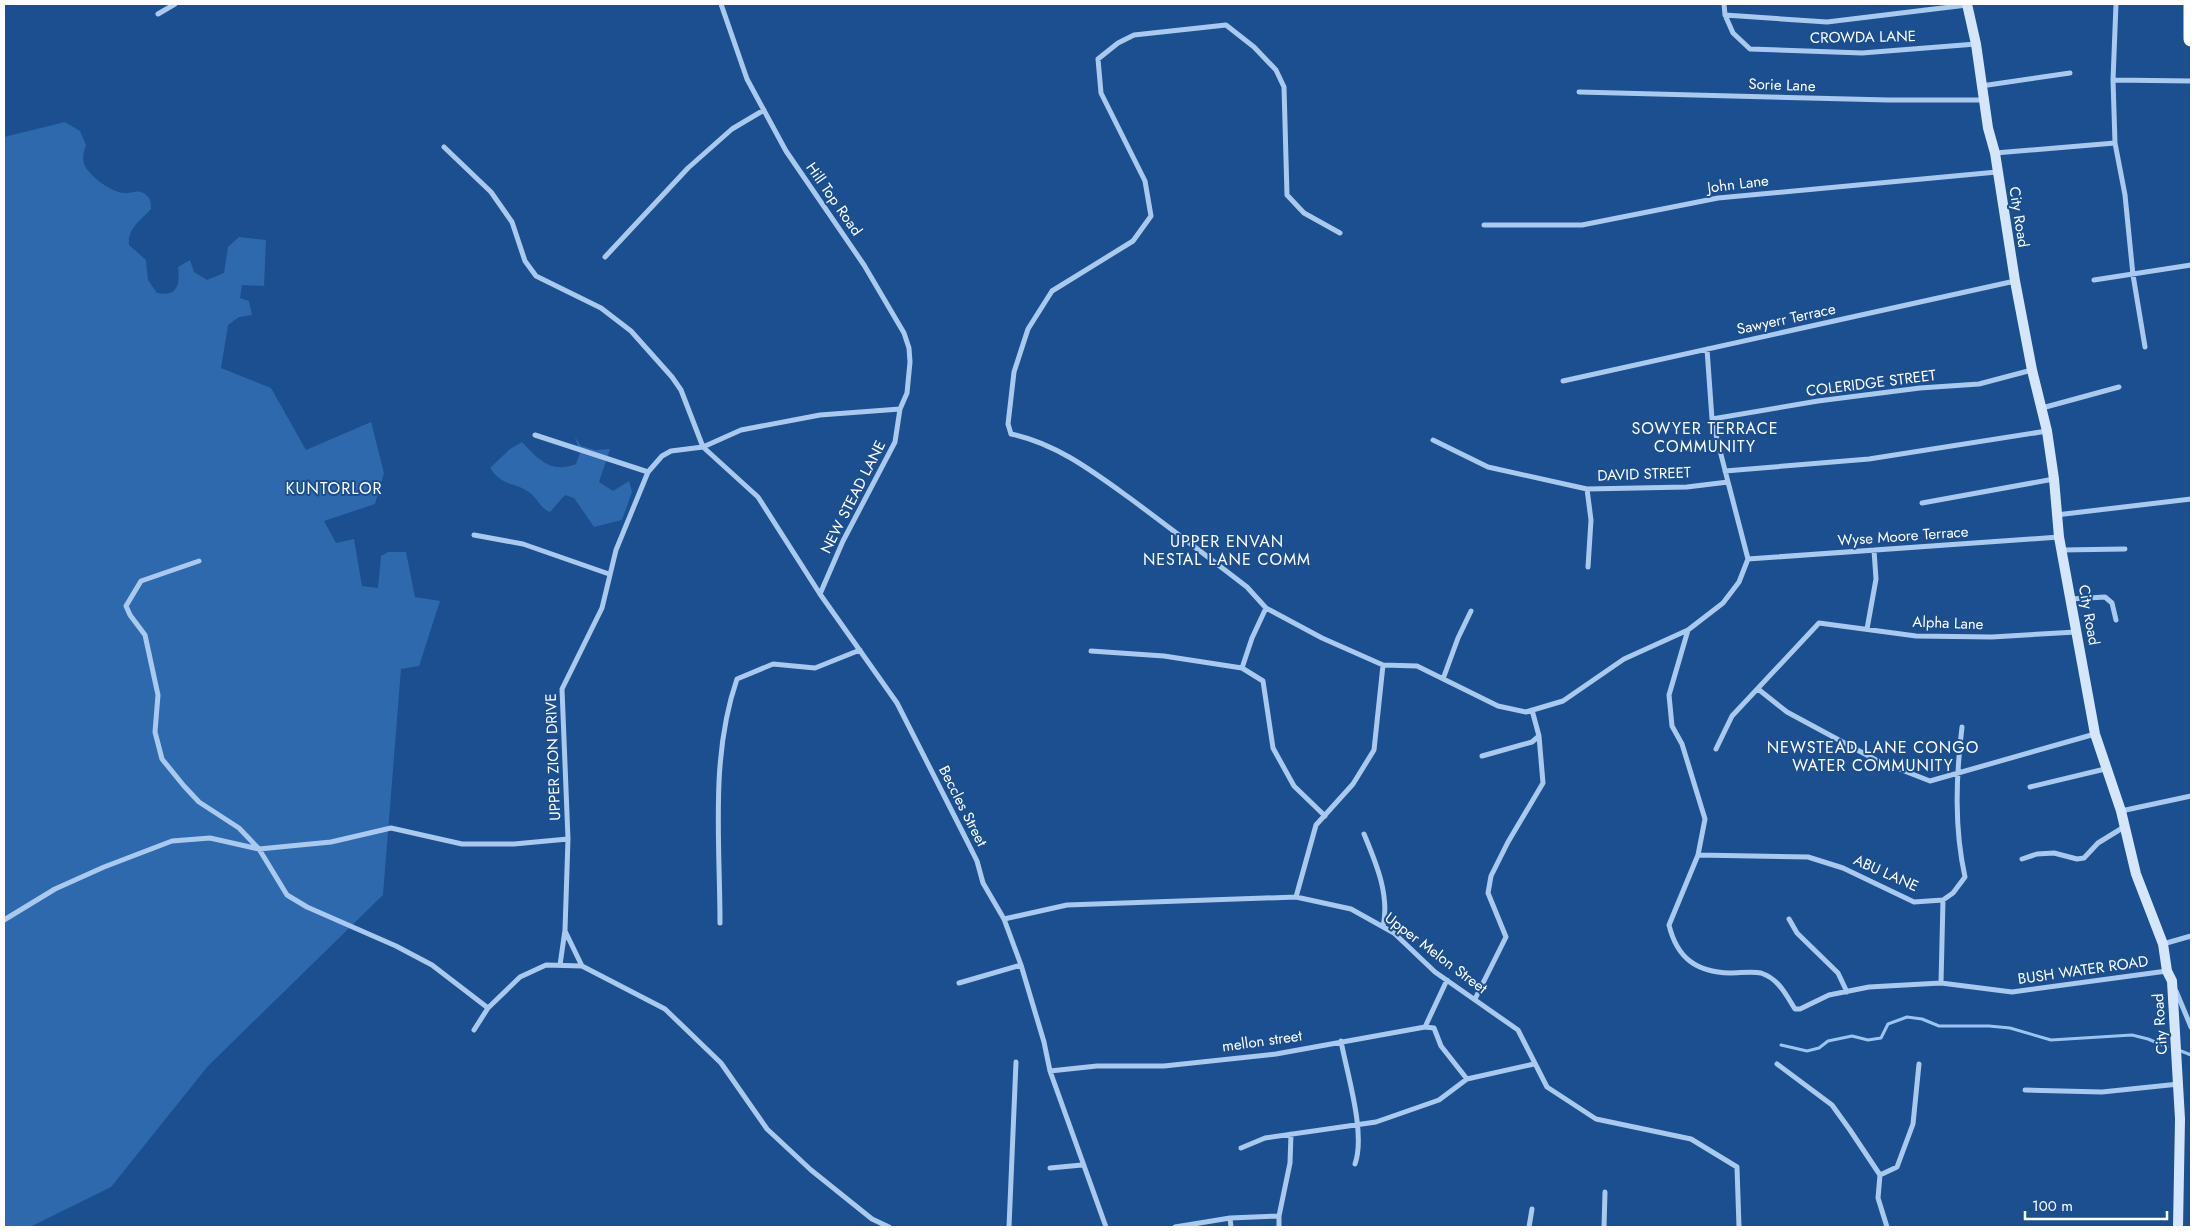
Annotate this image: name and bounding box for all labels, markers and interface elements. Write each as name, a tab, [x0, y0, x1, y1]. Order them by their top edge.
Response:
street label: CROWDA LANE	[1810, 25, 1916, 49]
street label: Sorie Lane	[1748, 73, 1816, 97]
street label: Hill Top Road	[801, 158, 867, 240]
street label: John Lane	[1704, 169, 1770, 199]
street label: City Road	[2003, 185, 2035, 249]
street label: Sawyerr Terrace	[1735, 298, 1838, 340]
street label: COLERIDGE STREET	[1805, 364, 1937, 402]
district label: SOWYER TERRACE COMMUNITY	[1632, 417, 1778, 458]
street label: NEW STEAD LANE	[815, 437, 891, 557]
street label: DAVID STREET	[1597, 461, 1691, 487]
district label: KUNTORLOR	[285, 477, 383, 500]
street label: Wyse Moore Terrace	[1837, 520, 1969, 552]
district label: UPPER ENVAN NESTAL LANE COMM	[1143, 530, 1311, 571]
street label: City Road	[2073, 583, 2105, 647]
street label: Alpha Lane	[1912, 611, 1984, 635]
street label: UPPER ZION DRIVE	[540, 693, 566, 821]
district label: NEWSTEAD LANE CONGO WATER COMMUNITY	[1767, 736, 1979, 777]
street label: Beccles Street	[933, 762, 993, 851]
street label: ABU LANE	[1850, 849, 1922, 897]
street label: Upper Melon Street	[1380, 907, 1492, 999]
street label: BUSH WATER ROAD	[2016, 950, 2150, 990]
street label: City Road	[2147, 993, 2173, 1055]
street label: mellon street	[1221, 1024, 1304, 1057]
scale bar	[2025, 1188, 2168, 1220]
text: 100 m	[2032, 1195, 2073, 1217]

